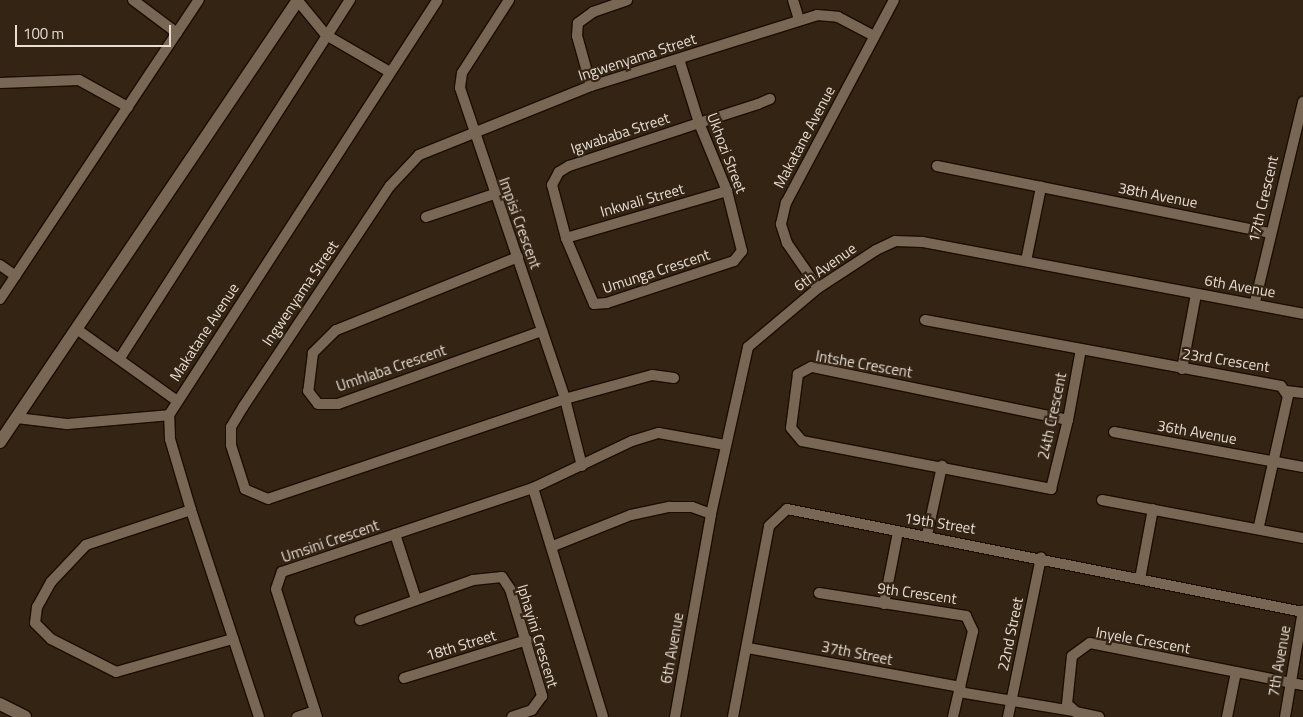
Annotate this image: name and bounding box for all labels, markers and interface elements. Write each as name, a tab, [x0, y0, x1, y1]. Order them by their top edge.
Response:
scale bar	[18, 15, 174, 47]
text: 100 m	[23, 22, 64, 45]
street label: Ingwenyama Street	[576, 29, 698, 85]
street label: Makatane Avenue	[769, 83, 839, 191]
street label: Igwababa Street	[568, 109, 672, 157]
street label: Ukhozi Street	[703, 110, 751, 196]
street label: 17th Crescent	[1244, 154, 1282, 244]
street label: Impisi Crescent	[495, 175, 545, 271]
street label: Inkwali Street	[598, 179, 686, 221]
street label: 38th Avenue	[1117, 179, 1199, 211]
street label: Ingwenyama Street	[258, 237, 342, 349]
street label: 6th Avenue	[790, 239, 860, 295]
street label: Umunga Crescent	[600, 245, 712, 297]
street label: 6th Avenue	[1203, 271, 1277, 301]
street label: Makatane Avenue	[166, 280, 242, 384]
street label: Umhlaba Crescent	[334, 341, 448, 395]
street label: 23rd Crescent	[1181, 344, 1271, 376]
street label: Intshe Crescent	[814, 347, 914, 381]
street label: 24th Crescent	[1034, 371, 1070, 461]
street label: 36th Avenue	[1156, 416, 1238, 448]
street label: 19th Street	[903, 508, 977, 538]
street label: Umsini Crescent	[279, 516, 381, 566]
street label: 9th Crescent	[876, 579, 958, 607]
street label: Iphayini Crescent	[514, 582, 562, 690]
street label: 22nd Street	[993, 596, 1027, 672]
street label: 6th Avenue	[657, 611, 687, 685]
street label: Inyele Crescent	[1094, 623, 1192, 657]
street label: 7th Avenue	[1264, 624, 1294, 698]
street label: 18th Street	[424, 626, 498, 664]
street label: 37th Street	[820, 637, 894, 669]

